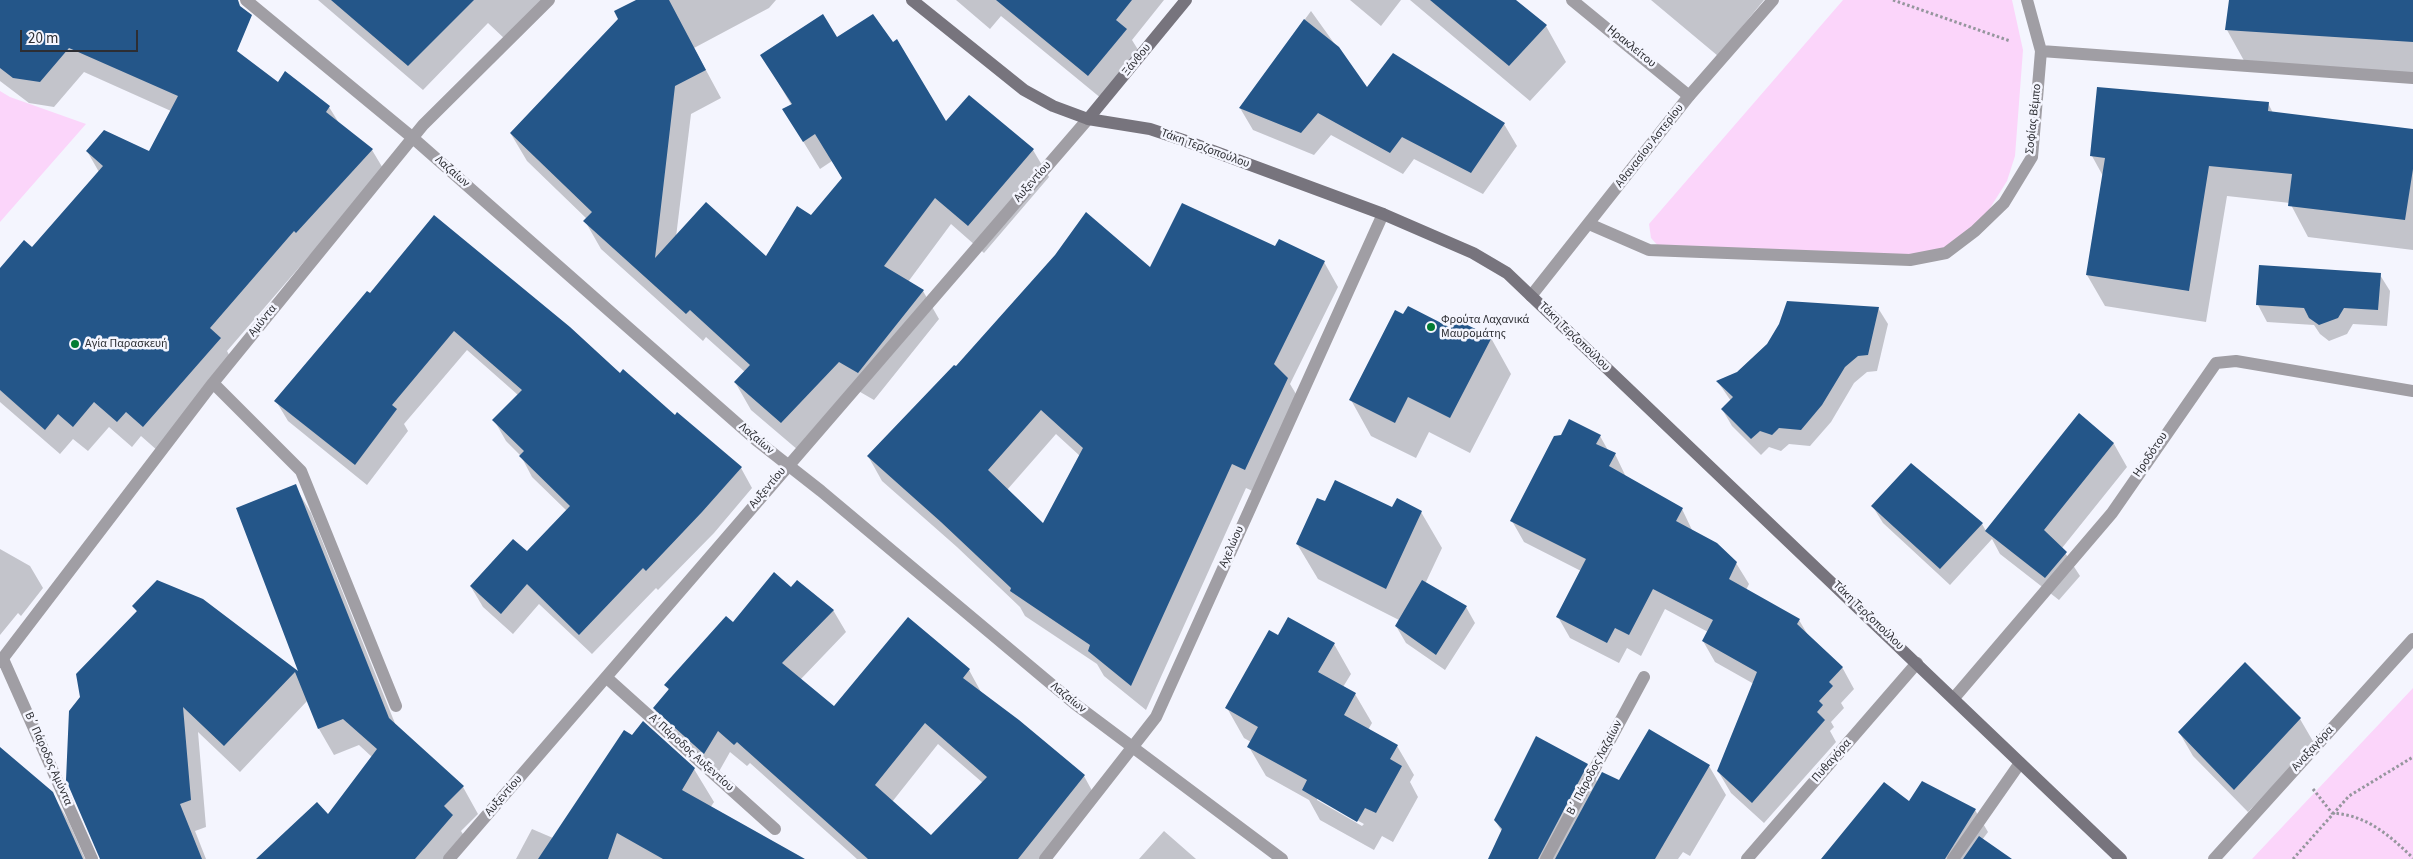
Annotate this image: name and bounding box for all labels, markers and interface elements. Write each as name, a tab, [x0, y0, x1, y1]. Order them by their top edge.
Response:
scale bar	[22, 20, 140, 52]
street label: Ηρακλείτου	[1604, 23, 1658, 71]
text: 20 m	[28, 28, 58, 49]
street label: Ξάνθου	[1120, 41, 1154, 79]
street label: Σοφίας Βέμπο	[2023, 83, 2045, 155]
street label: Αθανασίου Αστερίου	[1613, 101, 1687, 191]
street label: Τάκη Τερζοπούλου	[1159, 126, 1251, 172]
street label: Λαζαίων	[432, 153, 472, 191]
street label: Αυξεντίου	[1011, 159, 1055, 205]
street label: Τάκη Τερζοπούλου	[1535, 299, 1613, 375]
street label: Αμύντα	[246, 302, 280, 340]
place label: Φρούτα Λαχανικά Μαυρομάτης	[1441, 313, 1529, 341]
marker: Φρούτα Λαχανικά Μαυρομάτης	[1425, 321, 1437, 333]
place label: Αγία Παρασκευή	[85, 337, 168, 351]
marker: Αγία Παρασκευή	[69, 338, 81, 350]
street label: Λαζαίων	[736, 420, 776, 458]
street label: Ηροδότου	[2131, 430, 2171, 480]
street label: Αυξεντίου	[747, 464, 789, 512]
street label: Αχελώου	[1216, 524, 1248, 570]
street label: Τάκη Τερζοπούλου	[1829, 578, 1907, 654]
street label: Λαζαίων	[1047, 679, 1089, 717]
street label: Β΄ Πάροδος Αμύντα	[21, 710, 75, 808]
street label: Αʹ Πάροδος Αυξεντίου	[646, 711, 736, 795]
street label: Β΄ Πάροδος Λαζαίων	[1564, 718, 1626, 818]
street label: Αναξαγόρα	[2289, 723, 2337, 775]
street label: Πυθαγόρα	[1809, 737, 1855, 785]
street label: Αυξεντίου	[482, 773, 526, 819]

